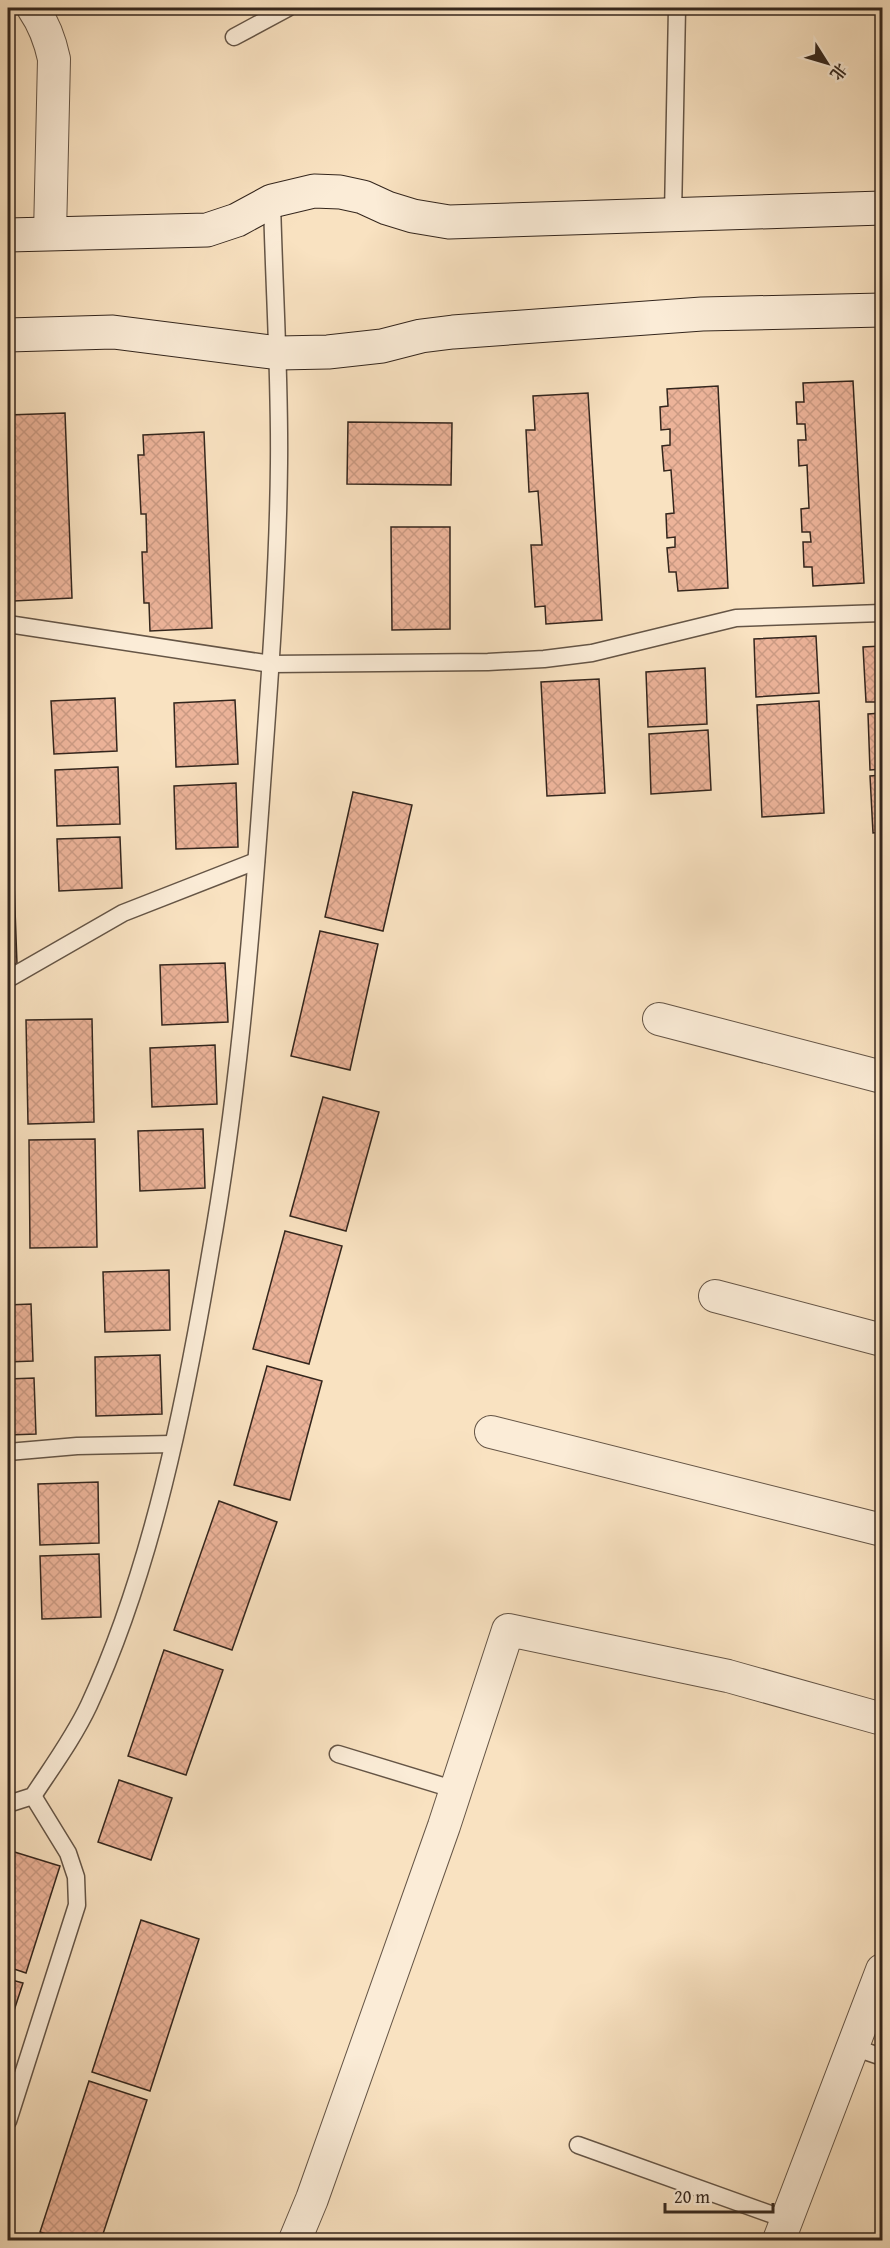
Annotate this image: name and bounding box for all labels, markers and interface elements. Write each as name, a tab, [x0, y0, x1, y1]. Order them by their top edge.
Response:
north arrow	[797, 33, 857, 93]
text: 北	[825, 58, 853, 86]
scale bar	[665, 2176, 773, 2214]
text: 20 m	[674, 2183, 710, 2210]

